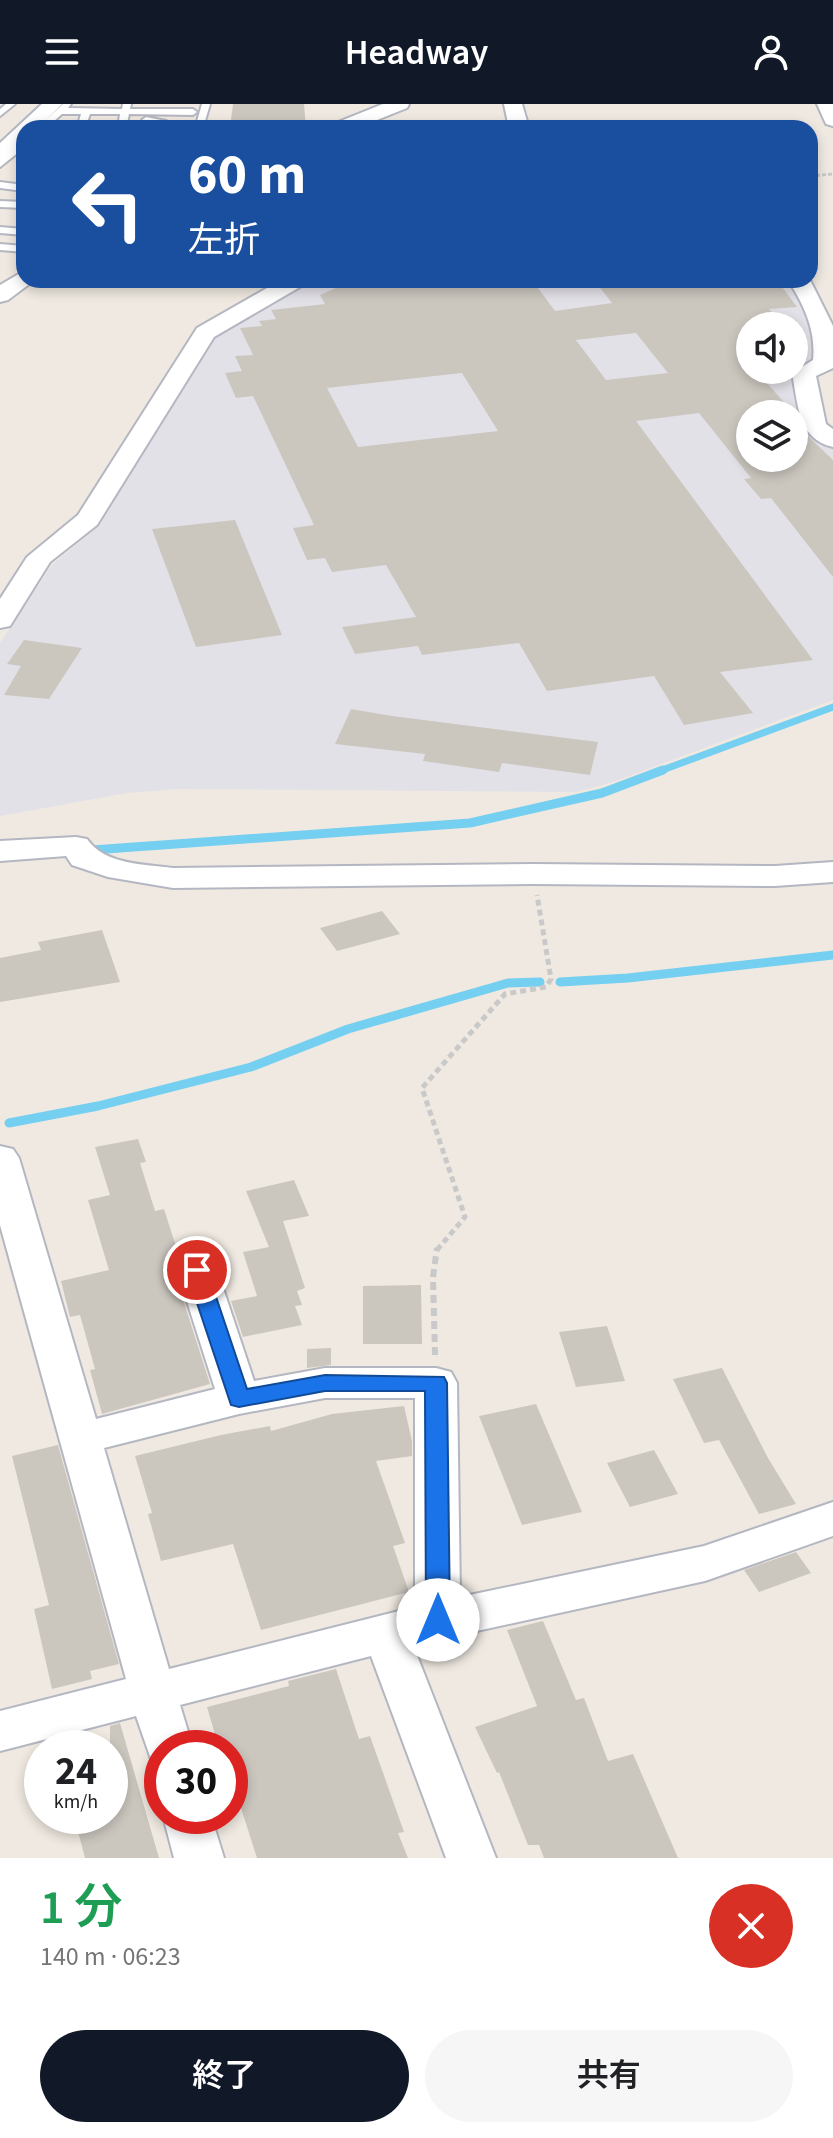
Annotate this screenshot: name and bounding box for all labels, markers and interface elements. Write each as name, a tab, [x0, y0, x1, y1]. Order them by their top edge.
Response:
text: Headway	[345, 27, 488, 78]
icon: menu	[40, 30, 84, 74]
icon: person	[749, 30, 793, 74]
text: 60 m	[188, 136, 306, 215]
icon: left	[56, 152, 160, 256]
text: 左折	[188, 215, 260, 266]
map controls	[736, 312, 808, 472]
button: sound	[736, 312, 808, 384]
button: layers	[736, 400, 808, 472]
pin	[163, 1236, 231, 1304]
icon: arrive	[175, 1248, 219, 1292]
position arrow	[396, 1578, 480, 1662]
speed limit sign: 30	[144, 1730, 248, 1834]
text: 24	[55, 1743, 97, 1800]
text: km/h	[54, 1788, 98, 1816]
text: 1 分	[40, 1874, 122, 1942]
button: close	[709, 1884, 793, 1968]
text: 140 m · 06:23	[40, 1938, 181, 1975]
button: 終了	[40, 2030, 409, 2122]
button: 共有	[425, 2030, 793, 2122]

